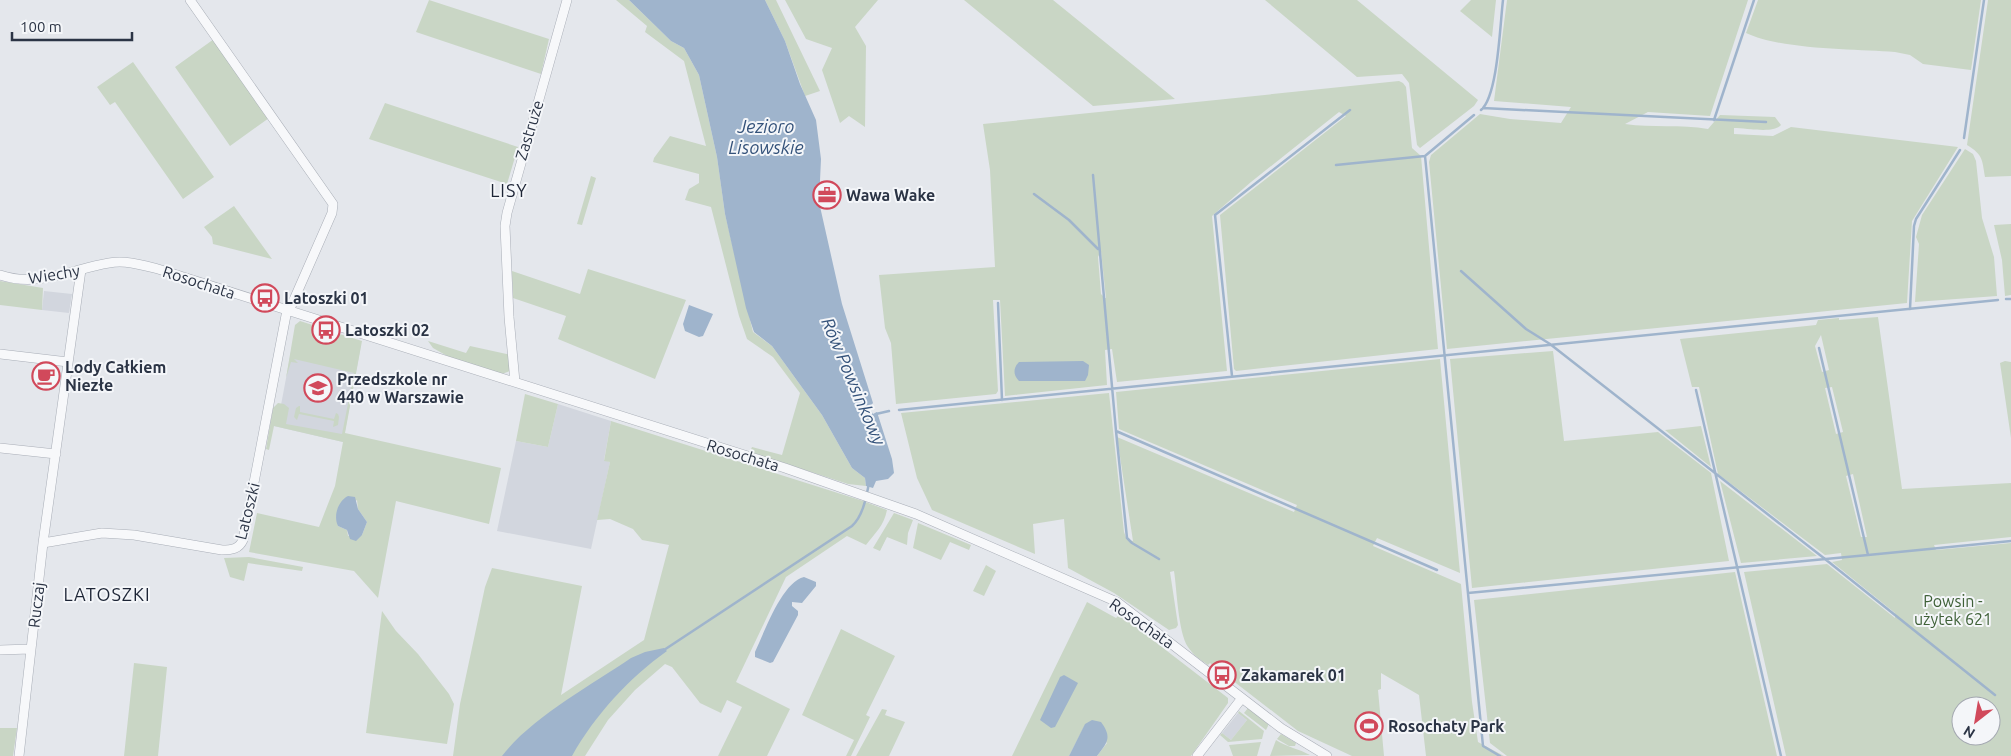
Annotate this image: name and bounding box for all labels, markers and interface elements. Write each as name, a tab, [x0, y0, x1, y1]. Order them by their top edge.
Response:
scale bar	[12, 10, 132, 42]
text: 100 m	[20, 18, 62, 35]
street label: Zastruże	[511, 98, 547, 162]
water label: Jezioro Lisowskie	[728, 116, 804, 157]
district label: LISY	[490, 180, 528, 200]
office icon: Wawa Wake	[812, 180, 842, 210]
place label: Wawa Wake	[846, 186, 935, 204]
street label: Wiechy	[27, 261, 81, 287]
street label: Rosochata	[161, 262, 237, 302]
bus stop icon: Latoszki 01	[250, 283, 280, 313]
place label: Latoszki 01	[284, 289, 368, 307]
water label: Rów Powsinkowy	[818, 314, 890, 448]
bus stop icon: Latoszki 02	[311, 315, 341, 345]
place label: Latoszki 02	[345, 321, 429, 339]
place label: Lody Całkiem Niezłe	[65, 358, 166, 394]
cafe icon: Lody Całkiem Niezłe	[31, 361, 61, 391]
place label: Przedszkole nr 440 w Warszawie	[337, 370, 464, 406]
school or university icon: Przedszkole nr 440 w Warszawie	[303, 373, 333, 403]
street label: Rosochata	[705, 435, 781, 475]
street label: Latoszki	[231, 481, 263, 541]
street label: Ruczaj	[24, 581, 48, 629]
district label: LATOSZKI	[63, 584, 151, 604]
park label: Powsin - użytek 621	[1914, 592, 1992, 628]
street label: Rosochata	[1106, 594, 1178, 652]
bus stop icon: Zakamarek 01	[1207, 660, 1237, 690]
place label: Zakamarek 01	[1241, 666, 1346, 684]
north arrow	[1951, 696, 2001, 746]
sports icon: Rosochaty Park	[1354, 711, 1384, 741]
place label: Rosochaty Park	[1388, 717, 1504, 735]
text: N	[1961, 723, 1978, 742]

